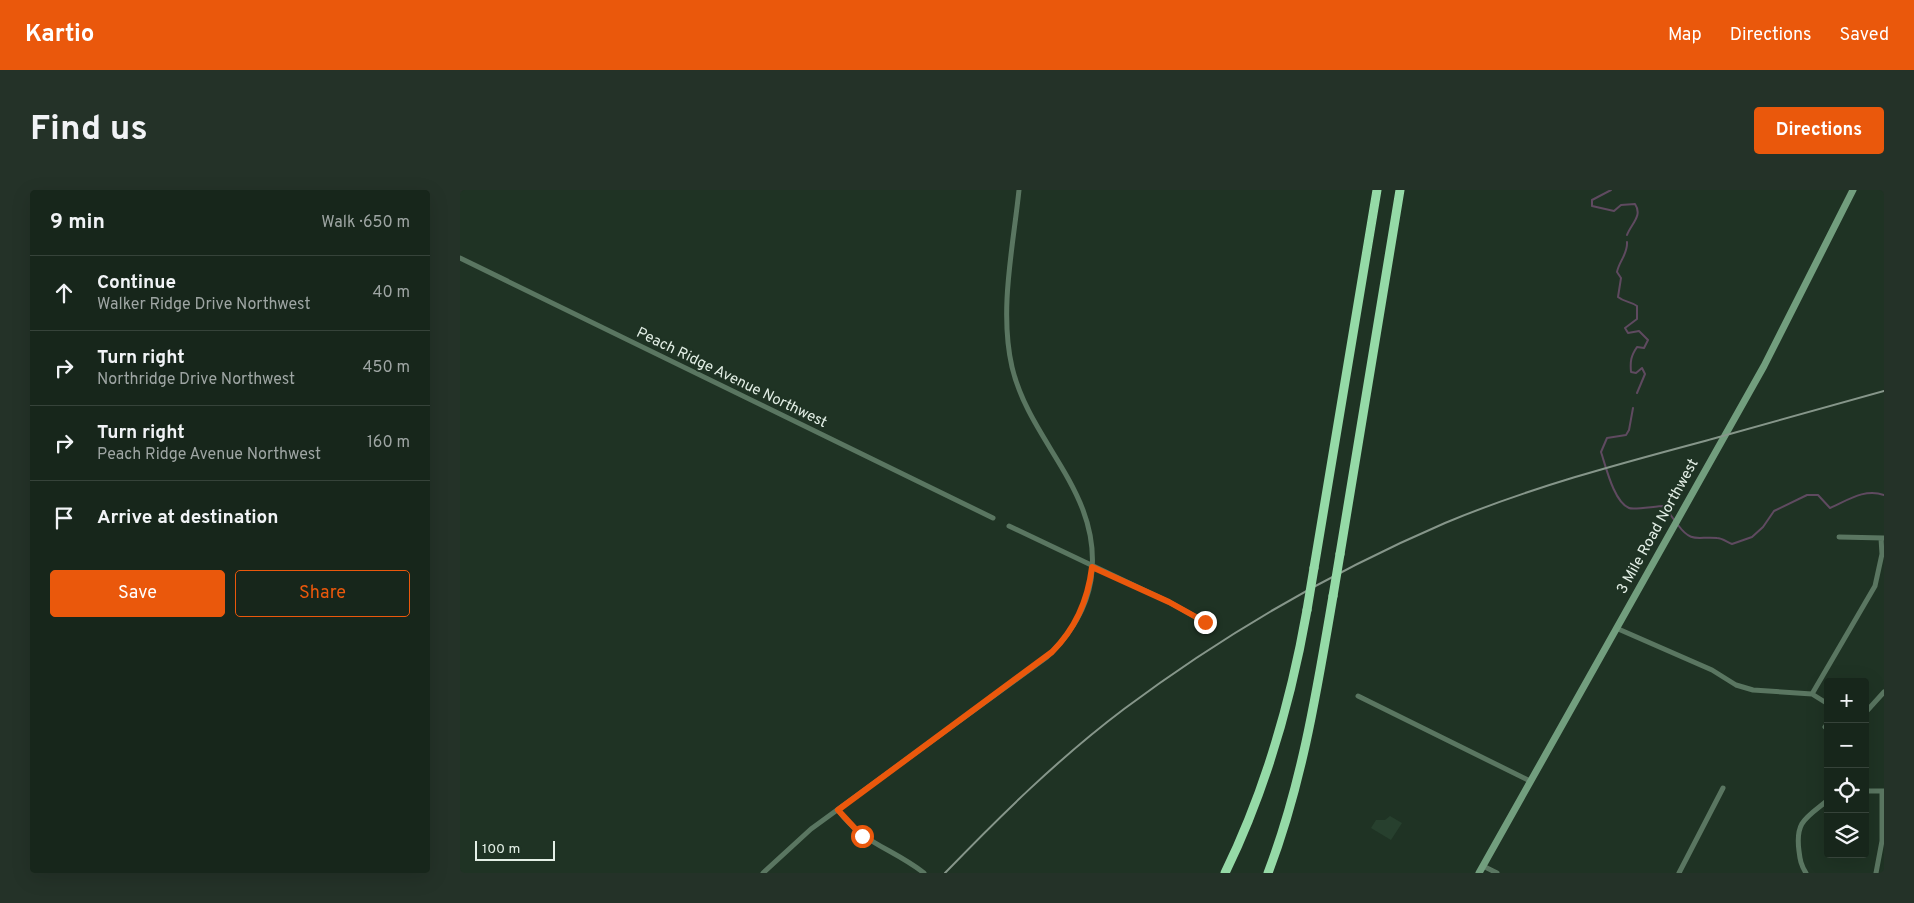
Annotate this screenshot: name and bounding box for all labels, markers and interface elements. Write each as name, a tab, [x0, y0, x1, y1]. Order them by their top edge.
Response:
text: Kartio	[25, 20, 94, 50]
text: Map	[1668, 24, 1702, 47]
text: Directions	[1730, 24, 1812, 47]
text: Saved	[1840, 24, 1889, 47]
button: Directions	[1754, 107, 1884, 154]
text: Find us	[30, 108, 148, 152]
text: 9 min	[50, 209, 105, 236]
text: Walk · 650 m	[321, 213, 410, 233]
text: Continue	[97, 271, 176, 295]
icon: ahead	[50, 279, 78, 307]
text: 40 m	[372, 283, 410, 303]
text: Walker Ridge Drive Northwest	[97, 295, 310, 315]
street label: Peach Ridge Avenue Northwest	[633, 324, 830, 433]
text: Turn right	[97, 346, 185, 370]
icon: right	[50, 354, 78, 382]
text: 450 m	[363, 358, 410, 378]
text: Northridge Drive Northwest	[97, 370, 295, 390]
text: Turn right	[97, 421, 185, 445]
icon: right	[50, 429, 78, 457]
text: 160 m	[367, 433, 410, 453]
text: Peach Ridge Avenue Northwest	[97, 445, 321, 465]
street label: 3 Mile Road Northwest	[1613, 456, 1703, 598]
icon: arrive	[50, 504, 78, 532]
text: Arrive at destination	[97, 506, 278, 530]
button: Save	[50, 570, 225, 617]
button: Share	[235, 570, 410, 617]
route end	[1194, 611, 1217, 634]
map controls	[1824, 678, 1869, 858]
button: +	[1824, 678, 1869, 723]
button: −	[1824, 723, 1869, 768]
button: locate	[1824, 768, 1869, 813]
button: layers	[1824, 813, 1869, 858]
route start	[851, 825, 874, 848]
scale bar	[475, 838, 555, 861]
text: 100 m	[482, 841, 520, 858]

